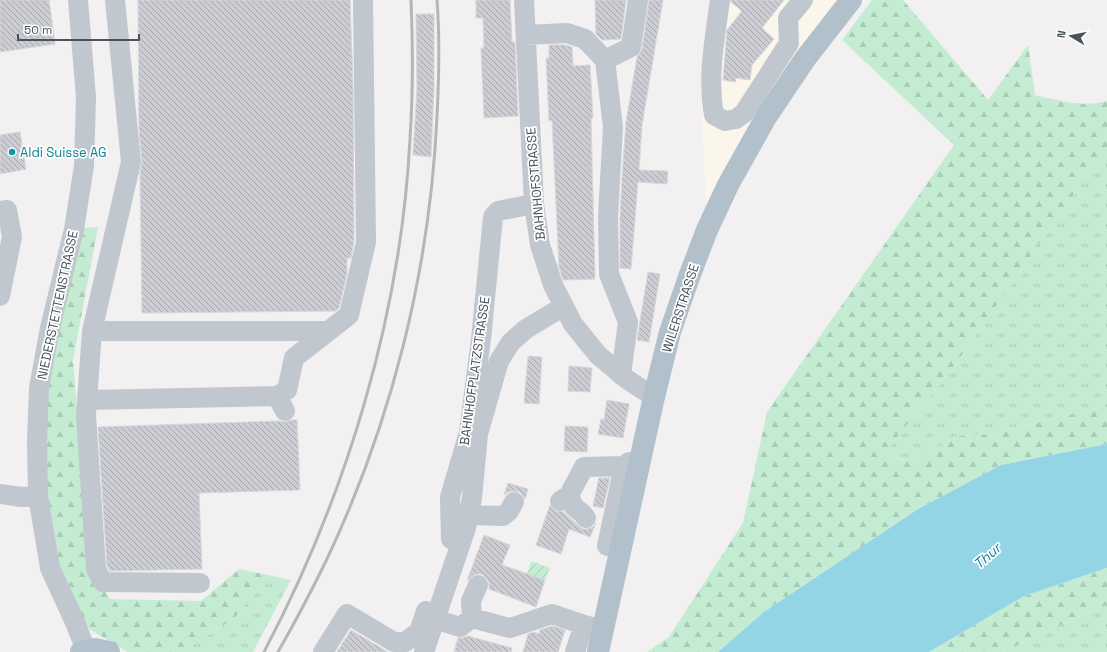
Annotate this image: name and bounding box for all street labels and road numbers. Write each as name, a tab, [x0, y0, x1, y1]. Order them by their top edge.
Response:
street label: BAHNHOFSTRASSE	[522, 127, 549, 241]
street label: NIEDERSTETTENSTRASSE	[33, 229, 82, 381]
street label: WILERSTRASSE	[658, 262, 703, 355]
street label: BAHNHOFPLATZSTRASSE	[456, 296, 493, 447]

